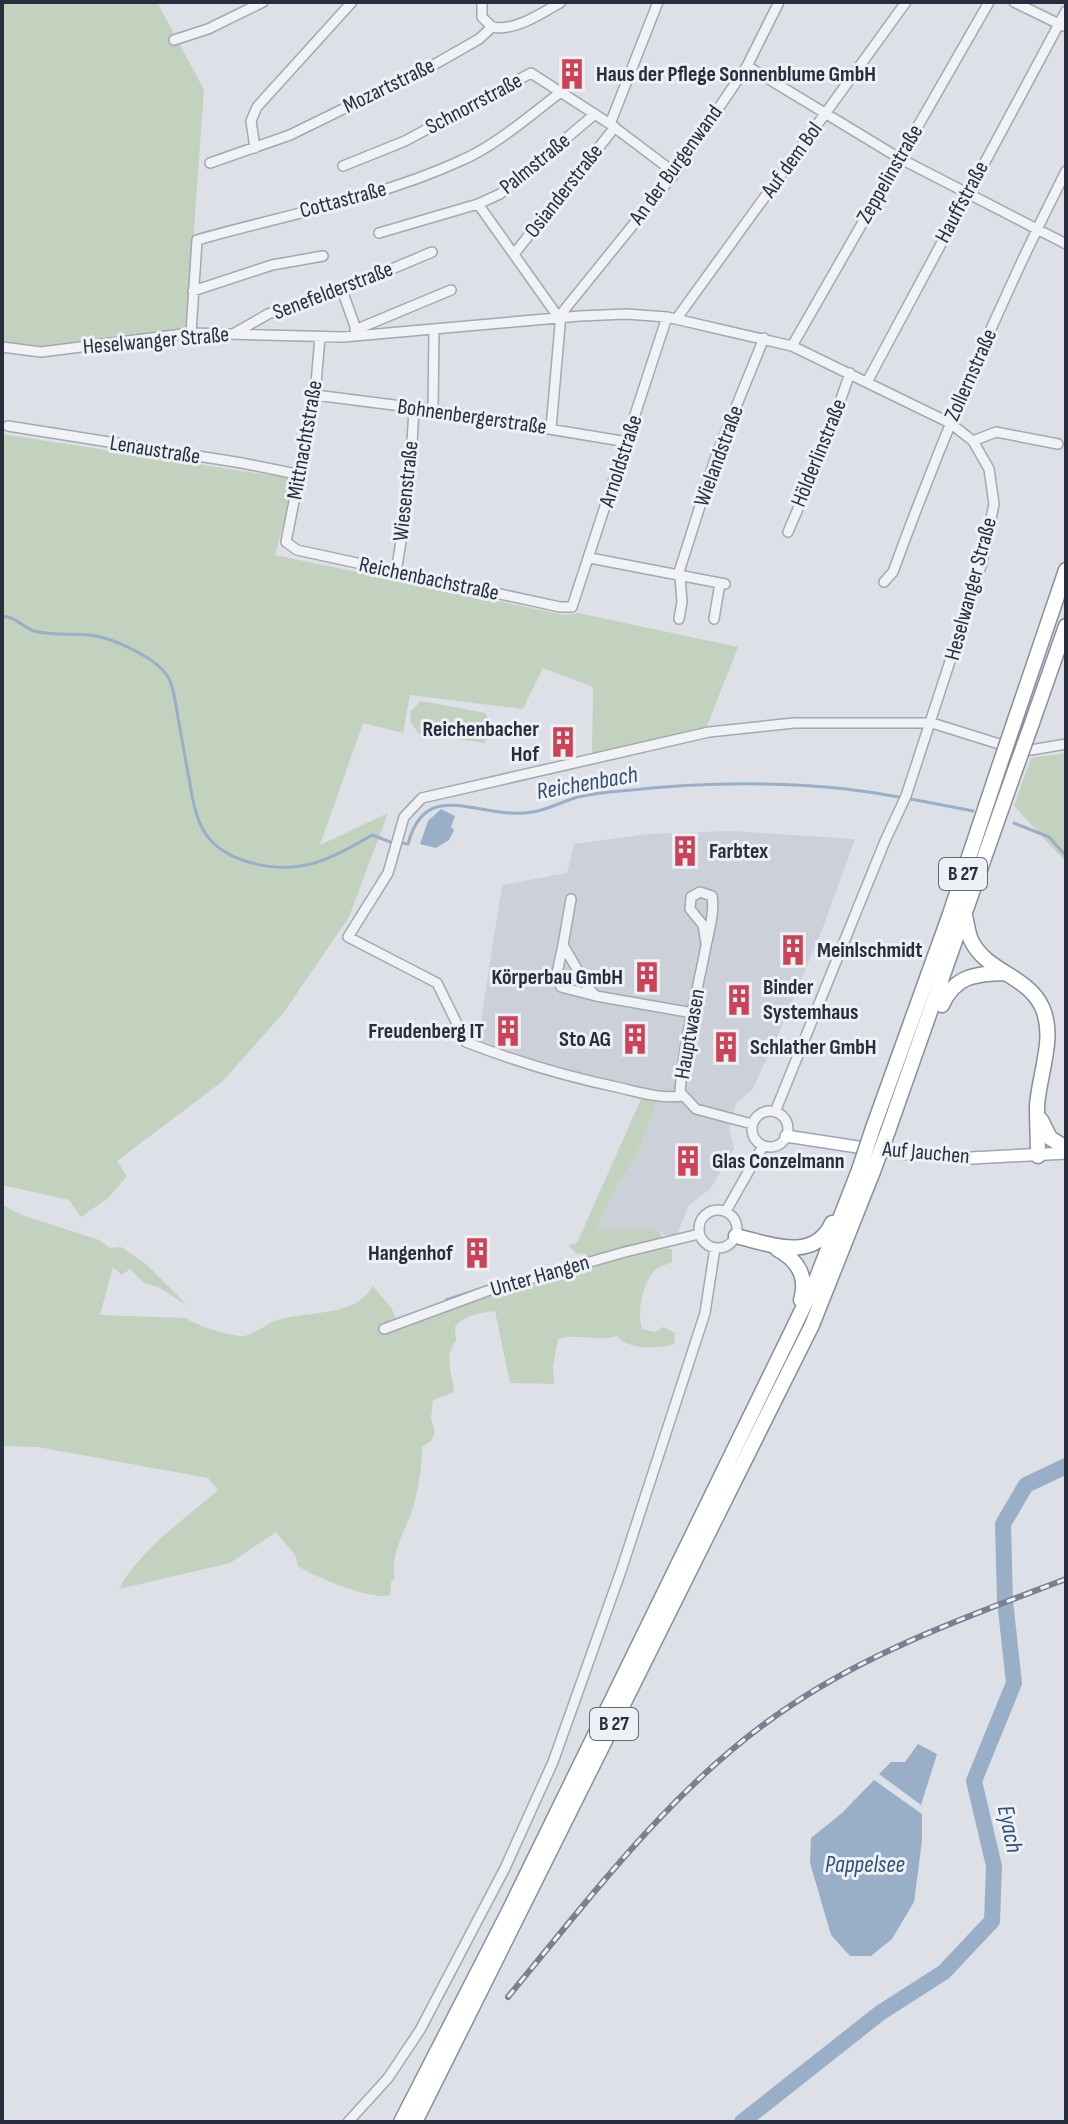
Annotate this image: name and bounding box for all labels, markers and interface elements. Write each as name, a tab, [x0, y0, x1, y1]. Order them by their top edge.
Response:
street label: Mozartstraße	[339, 52, 439, 120]
building icon: Haus der Pflege Sonnenblume GmbH	[555, 57, 589, 91]
place label: Haus der Pflege Sonnenblume GmbH	[596, 61, 876, 88]
street label: Schnorrstraße	[421, 67, 527, 141]
street label: An der Burgenwand	[623, 100, 728, 231]
street label: Auf dem Bol	[755, 117, 829, 204]
street label: Zeppelinstraße	[851, 120, 929, 228]
street label: Palmstraße	[494, 127, 576, 201]
street label: Osianderstraße	[519, 139, 609, 243]
street label: Hauffstraße	[929, 157, 995, 247]
street label: Cottastraße	[297, 176, 389, 224]
street label: Senefelderstraße	[269, 256, 397, 326]
street label: Heselwanger Straße	[82, 321, 230, 361]
street label: Zollernstraße	[939, 325, 1003, 425]
street label: Mittnachtstraße	[281, 378, 329, 502]
street label: Bohnenbergerstraße	[396, 393, 548, 441]
street label: Hölderlinstraße	[785, 395, 853, 511]
street label: Wielandstraße	[688, 402, 750, 510]
street label: Arnoldstraße	[593, 412, 649, 511]
street label: Lenaustraße	[108, 430, 202, 470]
street label: Wiesenstraße	[387, 440, 425, 542]
street label: Heselwanger Straße	[939, 515, 1003, 663]
street label: Reichenbachstraße	[357, 551, 501, 607]
place label: Reichenbacher Hof	[423, 716, 540, 768]
building icon: Reichenbacher Hof	[546, 725, 580, 759]
water label: Reichenbach	[534, 760, 640, 806]
building icon: Farbtex	[668, 834, 702, 868]
place label: Farbtex	[709, 838, 768, 865]
road number: B 27	[939, 858, 987, 890]
building icon: Meinlschmidt	[776, 933, 810, 967]
place label: Meinlschmidt	[817, 937, 922, 964]
building icon: Körperbau GmbH	[630, 960, 664, 994]
place label: Körperbau GmbH	[491, 964, 623, 991]
place label: Binder Systemhaus	[763, 974, 858, 1026]
building icon: Binder Systemhaus	[722, 983, 756, 1017]
street label: Hauptwasen	[669, 987, 711, 1081]
building icon: Freudenberg IT	[491, 1014, 525, 1048]
place label: Freudenberg IT	[368, 1018, 484, 1045]
building icon: Sto AG	[618, 1022, 652, 1056]
place label: Sto AG	[559, 1026, 611, 1053]
building icon: Schlather GmbH	[709, 1030, 743, 1064]
place label: Schlather GmbH	[750, 1034, 877, 1061]
street label: Auf Jauchen	[880, 1136, 971, 1170]
building icon: Glas Conzelmann	[671, 1144, 705, 1178]
place label: Glas Conzelmann	[712, 1148, 845, 1175]
building icon: Hangenhof	[460, 1236, 494, 1270]
place label: Hangenhof	[368, 1240, 454, 1267]
street label: Unter Hangen	[487, 1249, 593, 1303]
road number: B 27	[590, 1708, 638, 1740]
water label: Eyach	[991, 1803, 1029, 1855]
water label: Pappelsee	[825, 1850, 905, 1879]

